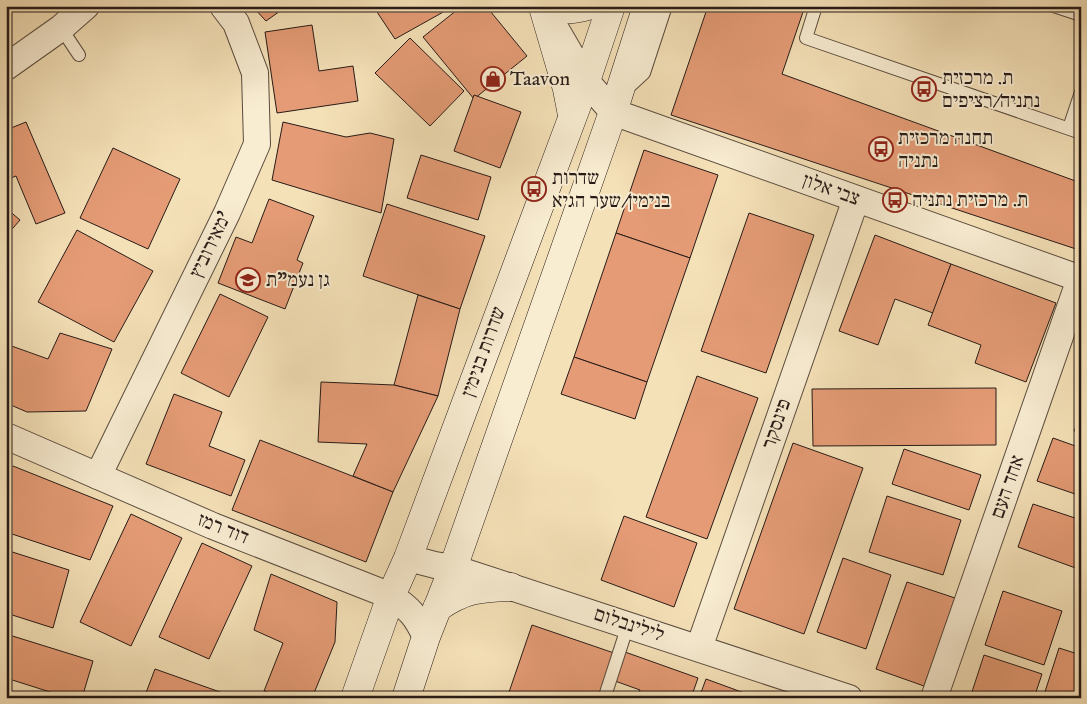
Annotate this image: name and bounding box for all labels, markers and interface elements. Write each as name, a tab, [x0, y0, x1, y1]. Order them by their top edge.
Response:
shop icon: Taavon	[480, 66, 506, 92]
place label: ת. מרכזית נתניה/רציפים	[942, 66, 1040, 114]
place label: Taavon	[510, 67, 571, 92]
bus stop icon: ת. מרכזית נתניה/רציפים	[911, 76, 937, 102]
place label: תחנה מרכזית נתניה	[898, 126, 993, 174]
bus stop icon: תחנה מרכזית נתניה	[868, 136, 894, 162]
place label: שדרות בנימין/שער הגיא	[552, 166, 671, 214]
street label: צבי אלון	[799, 168, 863, 212]
bus stop icon: שדרות בנימין/שער הגיא	[521, 176, 547, 202]
bus stop icon: ת. מרכזית נתניה	[882, 187, 908, 213]
place label: ת. מרכזית נתניה	[912, 188, 1028, 213]
street label: מאירוביץ'	[184, 208, 238, 282]
school or university icon: גן נעמ"ת	[235, 267, 261, 293]
place label: גן נעמ"ת	[266, 268, 330, 293]
street label: שדרות בנימין	[456, 303, 512, 401]
street label: פינסקר	[757, 396, 797, 452]
street label: אחד העם	[985, 452, 1031, 522]
street label: דוד רמז	[194, 507, 252, 551]
street label: לילינבלום	[591, 602, 667, 648]

